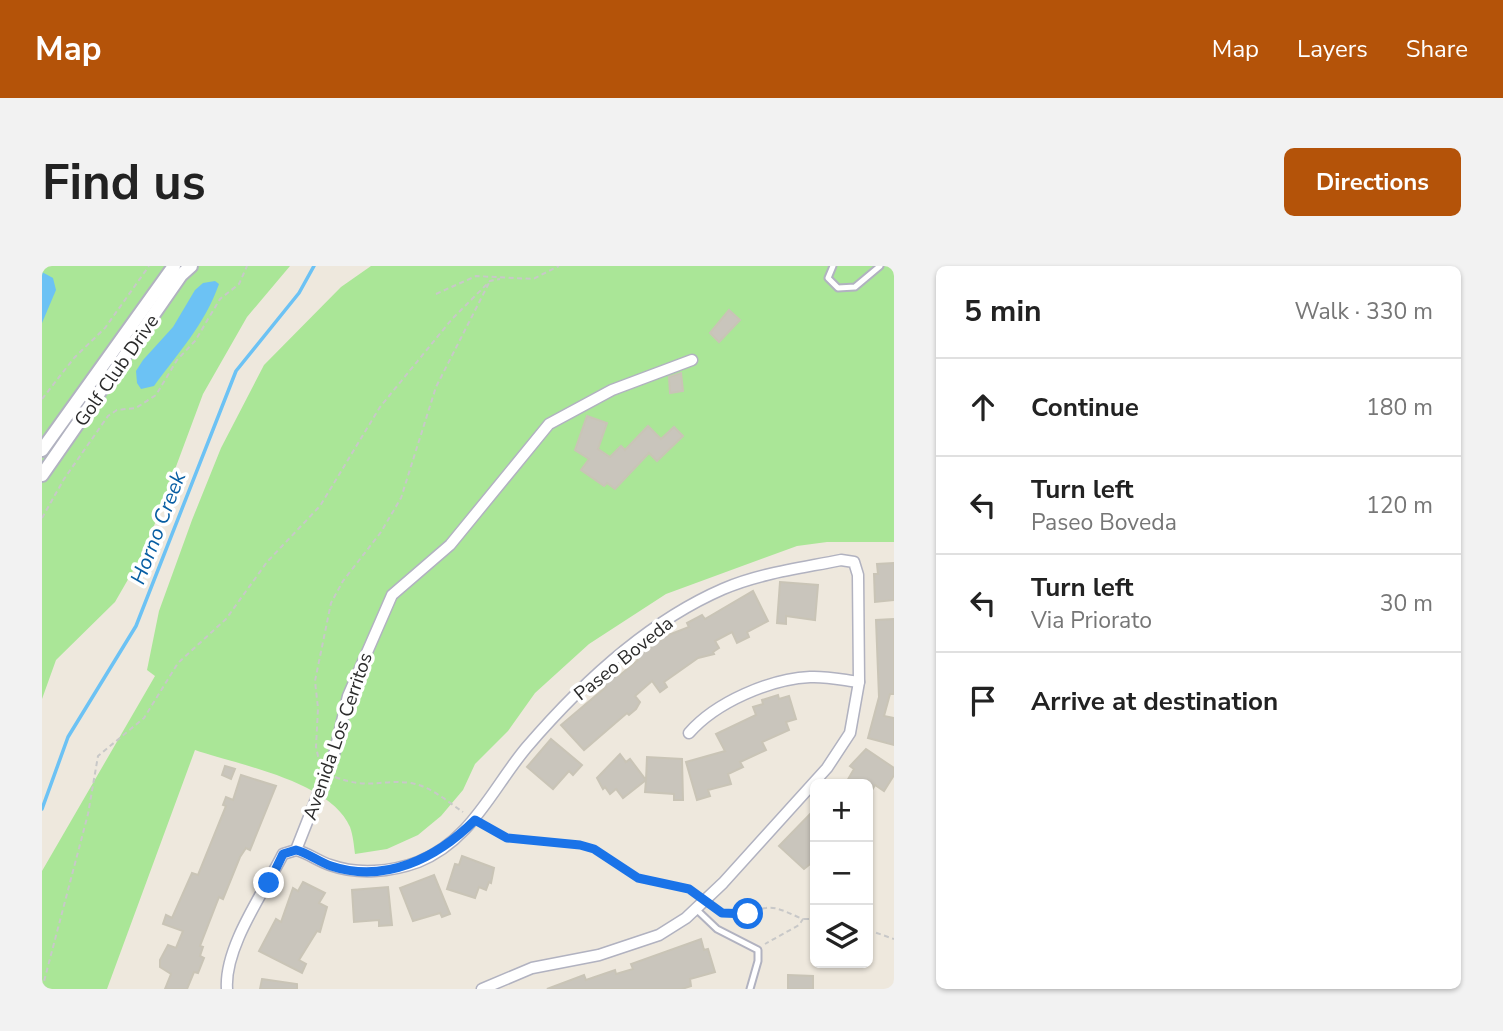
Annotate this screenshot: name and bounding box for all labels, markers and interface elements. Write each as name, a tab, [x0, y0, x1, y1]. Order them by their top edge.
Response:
text: Map	[35, 27, 102, 72]
text: Map	[1212, 33, 1259, 65]
text: Layers	[1297, 33, 1368, 65]
text: Share	[1406, 33, 1468, 65]
button: Directions	[1284, 148, 1461, 216]
text: Find us	[42, 149, 206, 216]
text: 5 min	[964, 291, 1042, 332]
text: Walk · 330 m	[1294, 296, 1433, 327]
street label: Golf Club Drive	[69, 309, 165, 432]
icon: ahead	[964, 388, 1002, 426]
text: Continue	[1031, 390, 1139, 425]
text: 180 m	[1366, 392, 1433, 423]
water label: Horno Creek	[124, 467, 192, 588]
text: Turn left	[1031, 472, 1134, 507]
icon: left	[964, 486, 1002, 524]
text: 120 m	[1366, 490, 1433, 521]
text: Paseo Boveda	[1031, 507, 1177, 538]
text: Turn left	[1031, 570, 1134, 605]
icon: left	[964, 584, 1002, 622]
text: 30 m	[1380, 588, 1433, 619]
text: Via Priorato	[1031, 605, 1152, 636]
street label: Paseo Boveda	[569, 611, 679, 707]
street label: Avenida Los Cerritos	[297, 649, 379, 824]
icon: arrive	[964, 682, 1002, 720]
text: Arrive at destination	[1031, 684, 1278, 719]
map controls	[810, 779, 873, 968]
button: +	[810, 779, 873, 842]
button: −	[810, 842, 873, 905]
route end	[253, 867, 284, 898]
route start	[732, 898, 763, 929]
button: layers	[810, 905, 873, 968]

